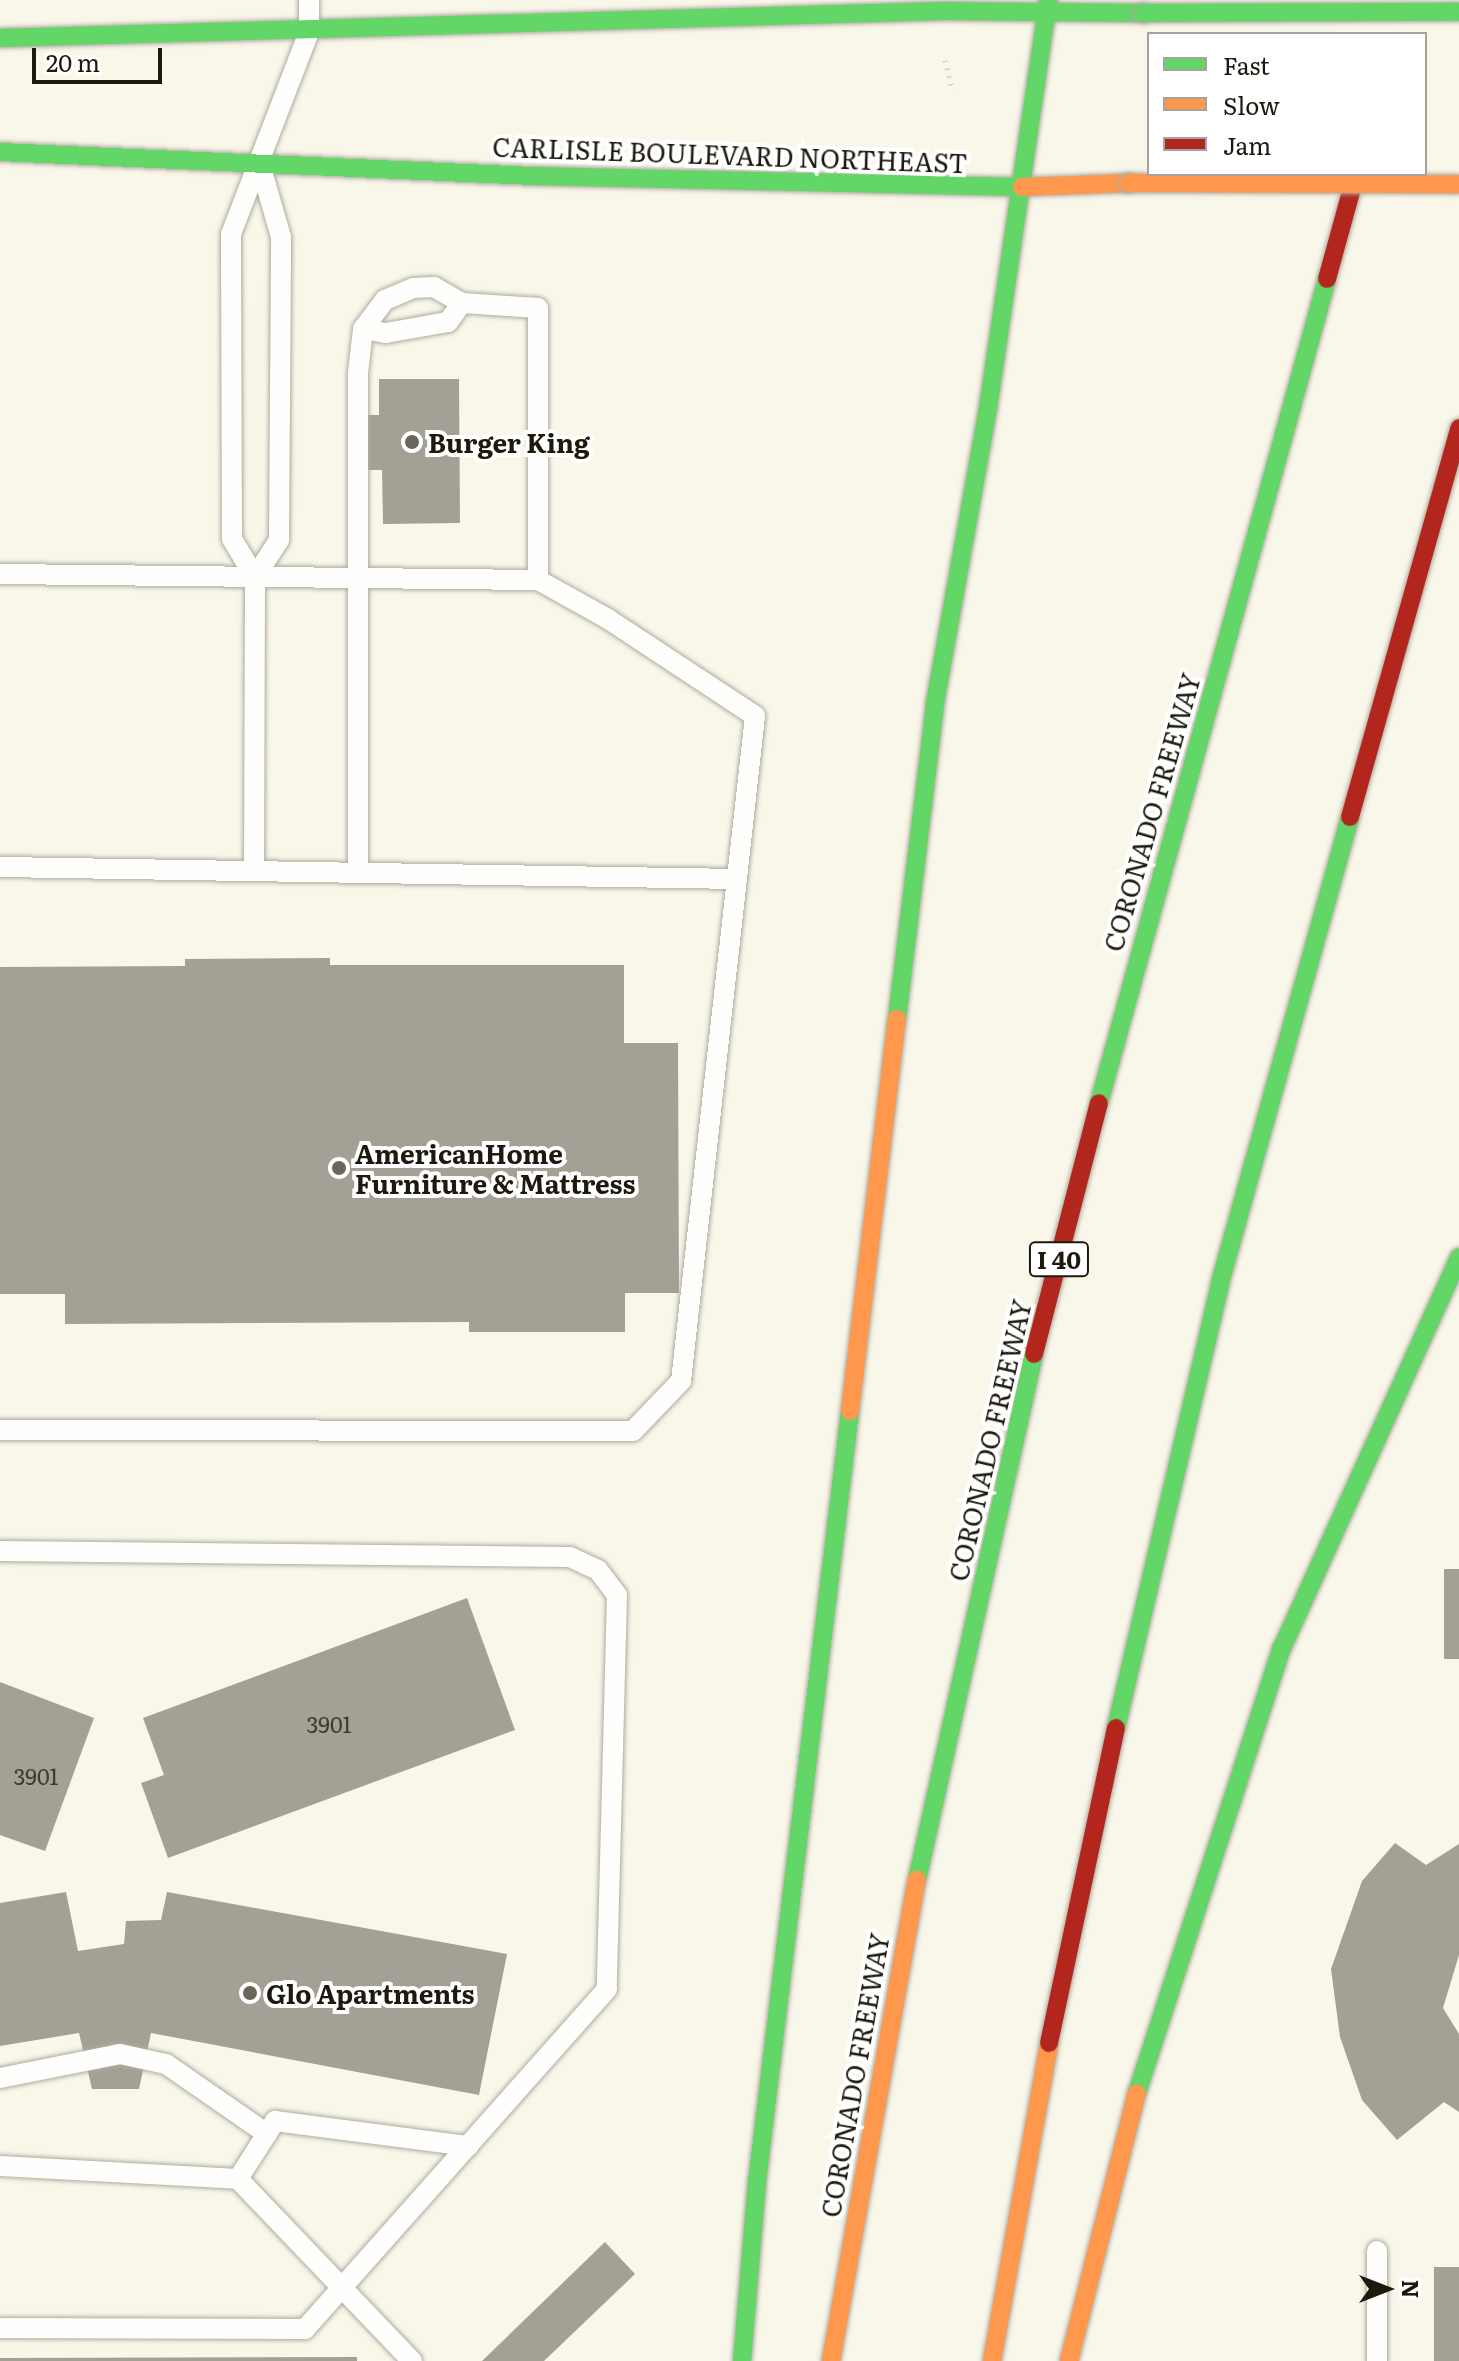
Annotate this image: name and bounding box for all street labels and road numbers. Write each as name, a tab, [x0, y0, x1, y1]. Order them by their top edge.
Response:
street label: CARLISLE BOULEVARD NORTHEAST	[492, 130, 968, 178]
street label: CORONADO FREEWAY	[1096, 669, 1206, 955]
road number: I 40	[1027, 1239, 1091, 1279]
street label: CORONADO FREEWAY	[941, 1296, 1037, 1584]
street label: CORONADO FREEWAY	[814, 1930, 894, 2220]

